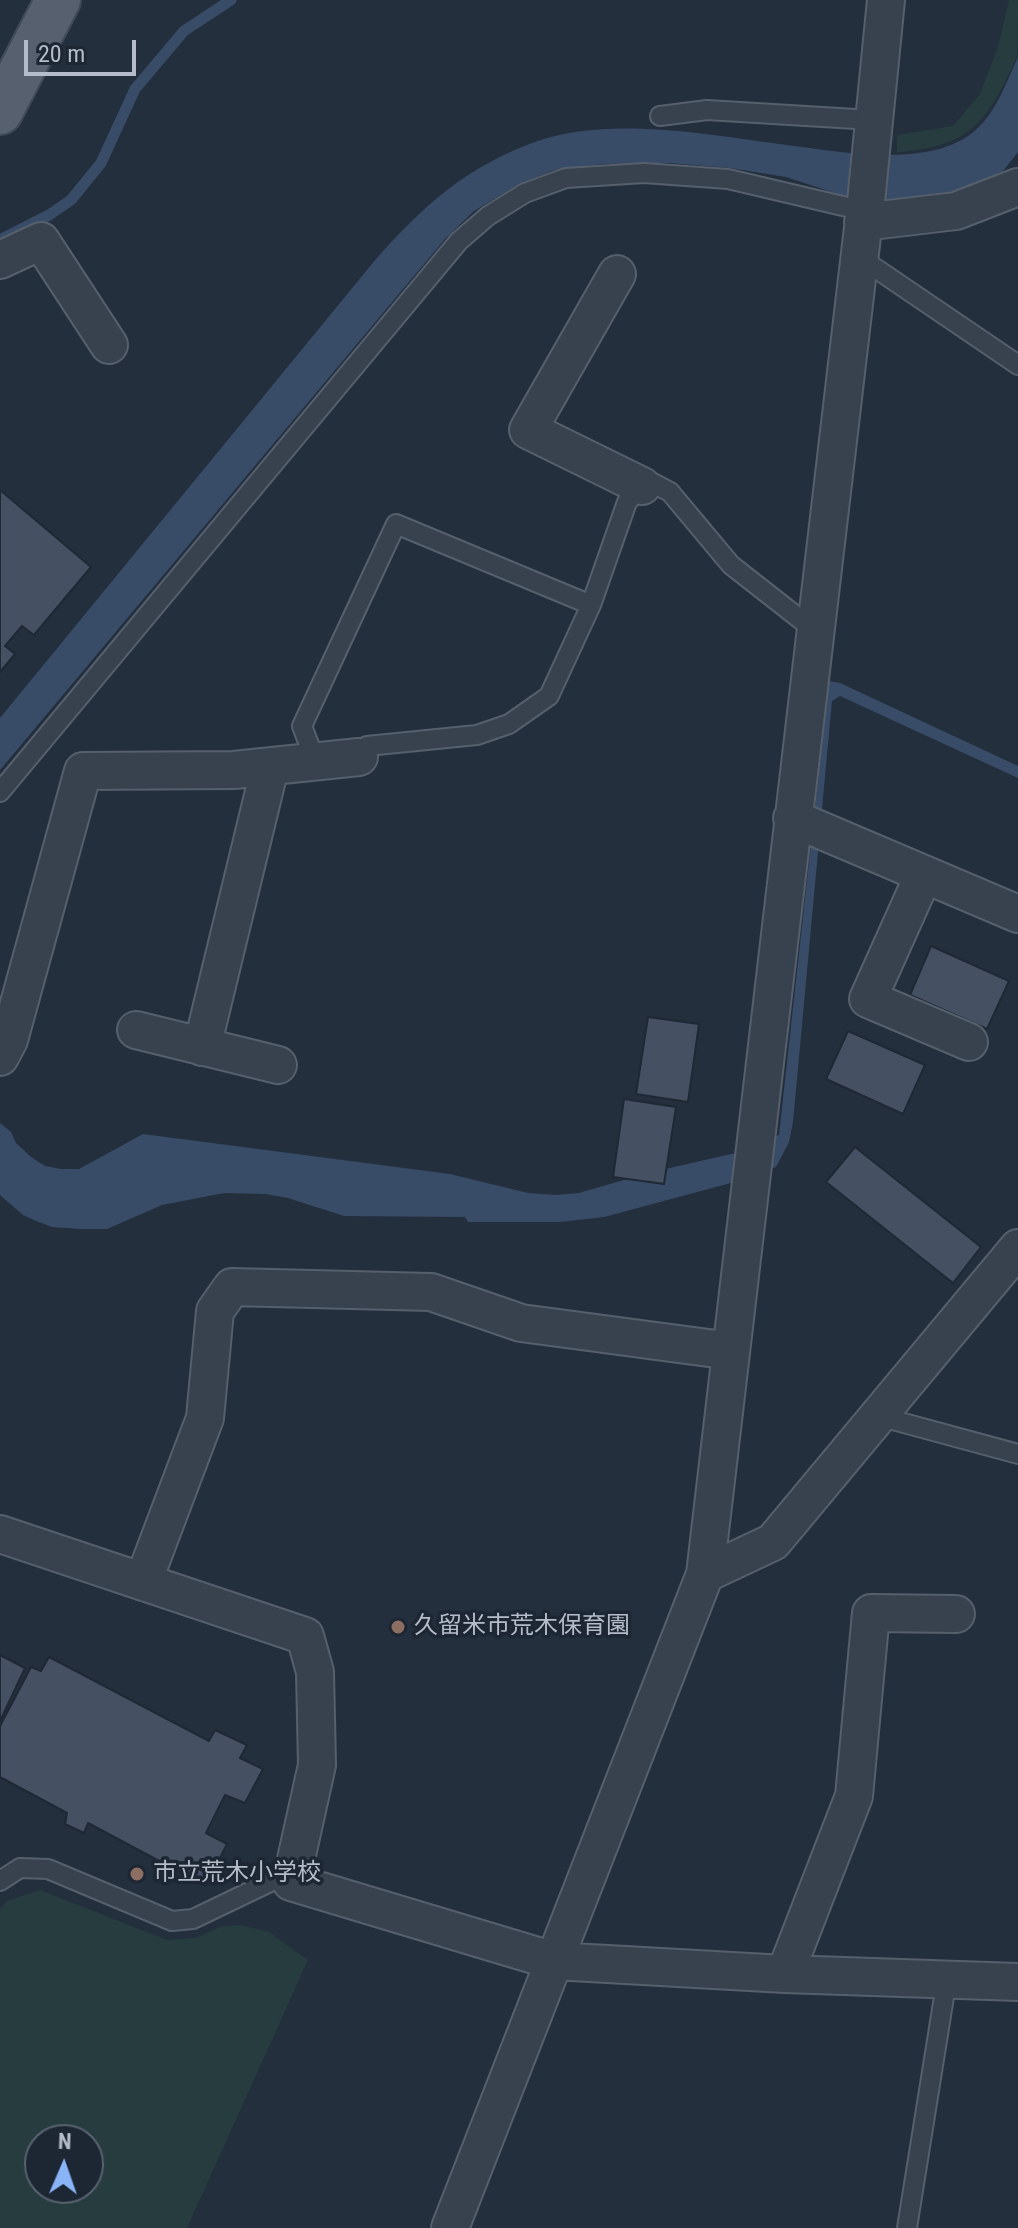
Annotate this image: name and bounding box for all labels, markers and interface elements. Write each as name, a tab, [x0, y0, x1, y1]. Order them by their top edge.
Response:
scale bar	[28, 24, 140, 74]
text: 20 m	[38, 40, 85, 68]
place label: 久留米市荒木保育園	[414, 1613, 630, 1641]
marker: 久留米市荒木保育園	[389, 1618, 407, 1636]
place label: 市立荒木小学校	[153, 1860, 321, 1888]
marker: 市立荒木小学校	[128, 1865, 146, 1883]
north arrow	[24, 2124, 104, 2204]
text: N	[58, 2129, 72, 2154]

